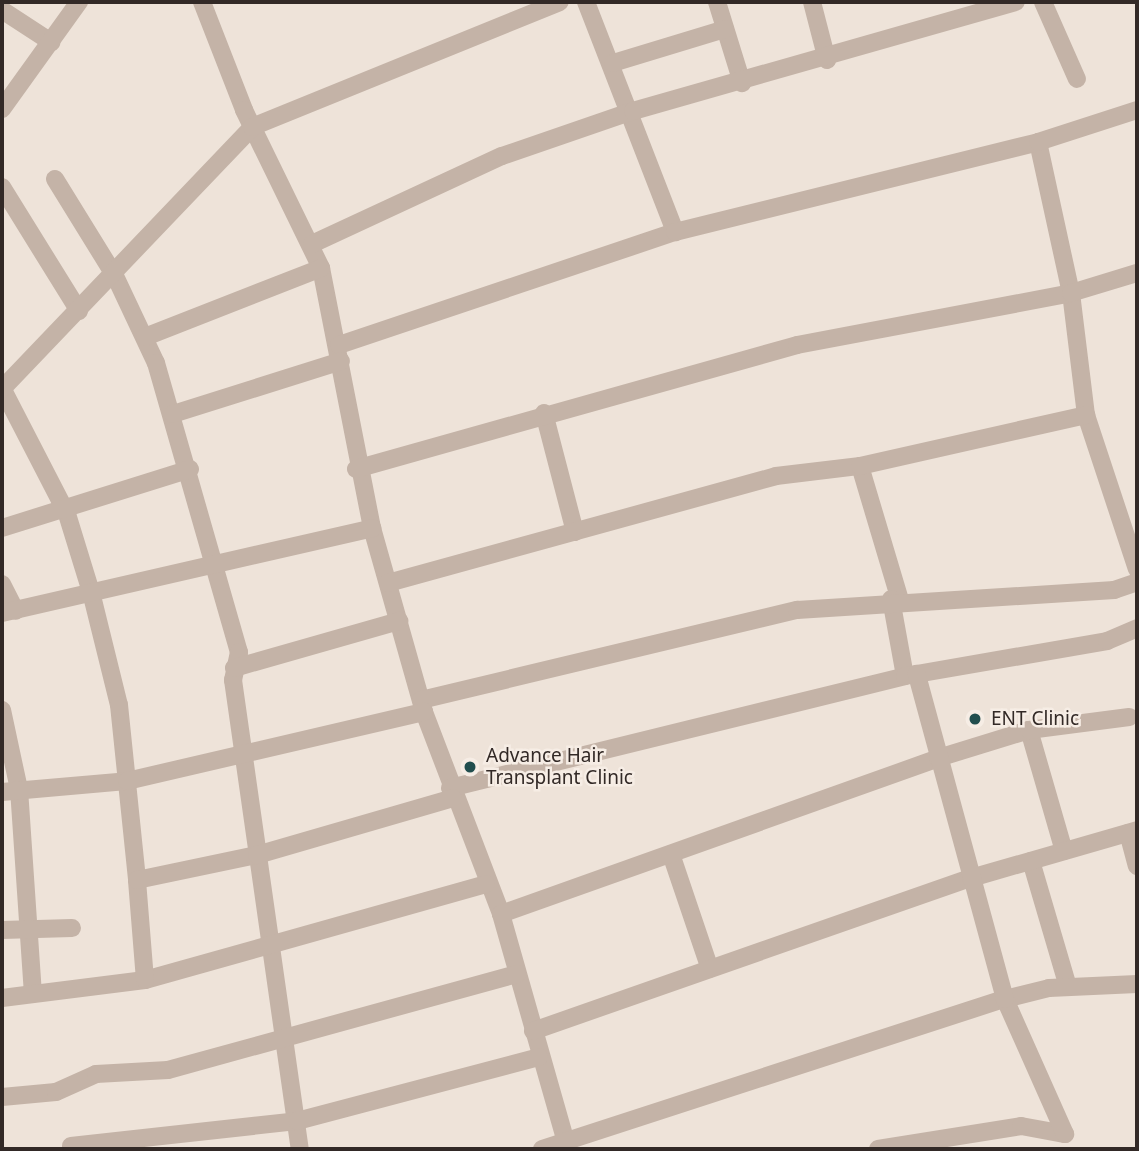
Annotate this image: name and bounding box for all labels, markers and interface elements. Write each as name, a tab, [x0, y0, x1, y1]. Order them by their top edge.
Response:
place label: ENT Clinic	[991, 708, 1079, 730]
marker: ENT Clinic	[965, 709, 985, 729]
place label: Advance Hair Transplant Clinic	[486, 745, 633, 789]
marker: Advance Hair Transplant Clinic	[460, 757, 480, 777]

